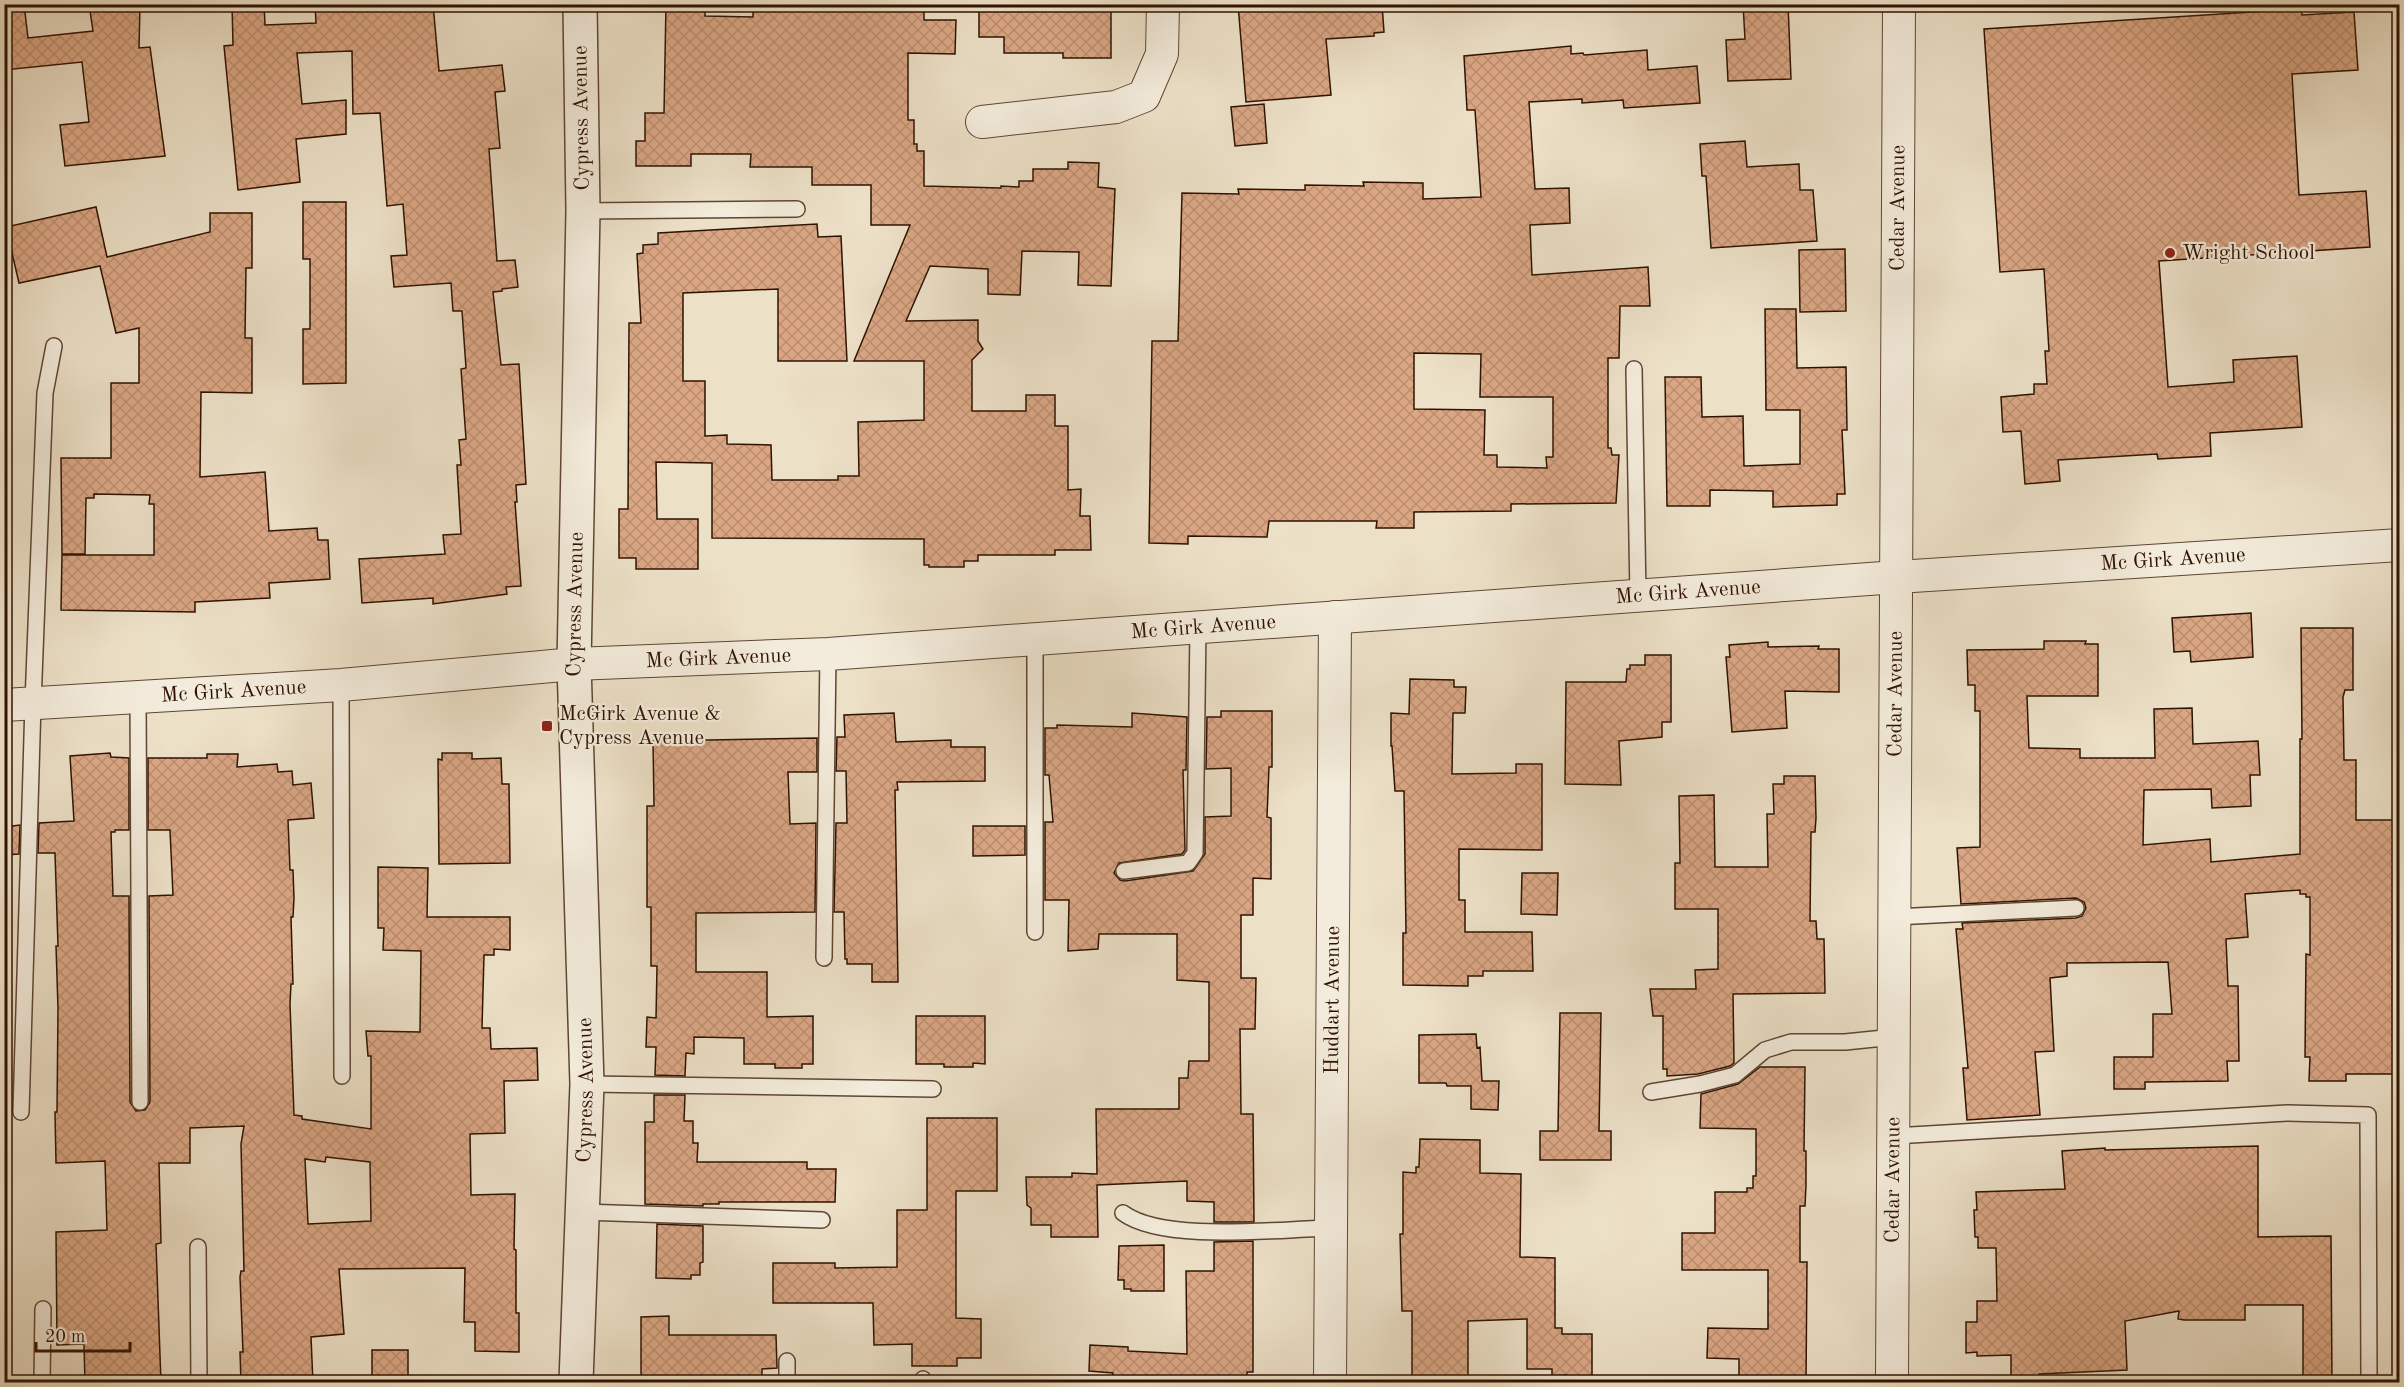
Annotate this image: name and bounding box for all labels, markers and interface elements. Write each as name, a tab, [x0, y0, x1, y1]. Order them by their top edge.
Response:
street label: Cypress Avenue	[570, 45, 594, 191]
street label: Cedar Avenue	[1887, 145, 1909, 271]
place label: Wright School	[2182, 243, 2315, 264]
marker: Wright School	[2163, 246, 2177, 260]
street label: Cypress Avenue	[563, 532, 587, 677]
street label: Mc Girk Avenue	[2100, 544, 2246, 575]
street label: Mc Girk Avenue	[1615, 576, 1761, 608]
street label: Mc Girk Avenue	[1130, 611, 1277, 643]
street label: Cedar Avenue	[1885, 631, 1906, 757]
street label: Mc Girk Avenue	[645, 645, 792, 672]
street label: Mc Girk Avenue	[160, 677, 307, 706]
place label: McGirk Avenue & Cypress Avenue	[559, 704, 721, 749]
marker: McGirk Avenue & Cypress Avenue	[540, 719, 554, 733]
street label: Huddart Avenue	[1322, 926, 1343, 1074]
street label: Cypress Avenue	[574, 1017, 598, 1163]
street label: Cedar Avenue	[1882, 1117, 1904, 1243]
scale bar	[36, 1315, 130, 1353]
text: 20 m	[45, 1328, 85, 1346]

